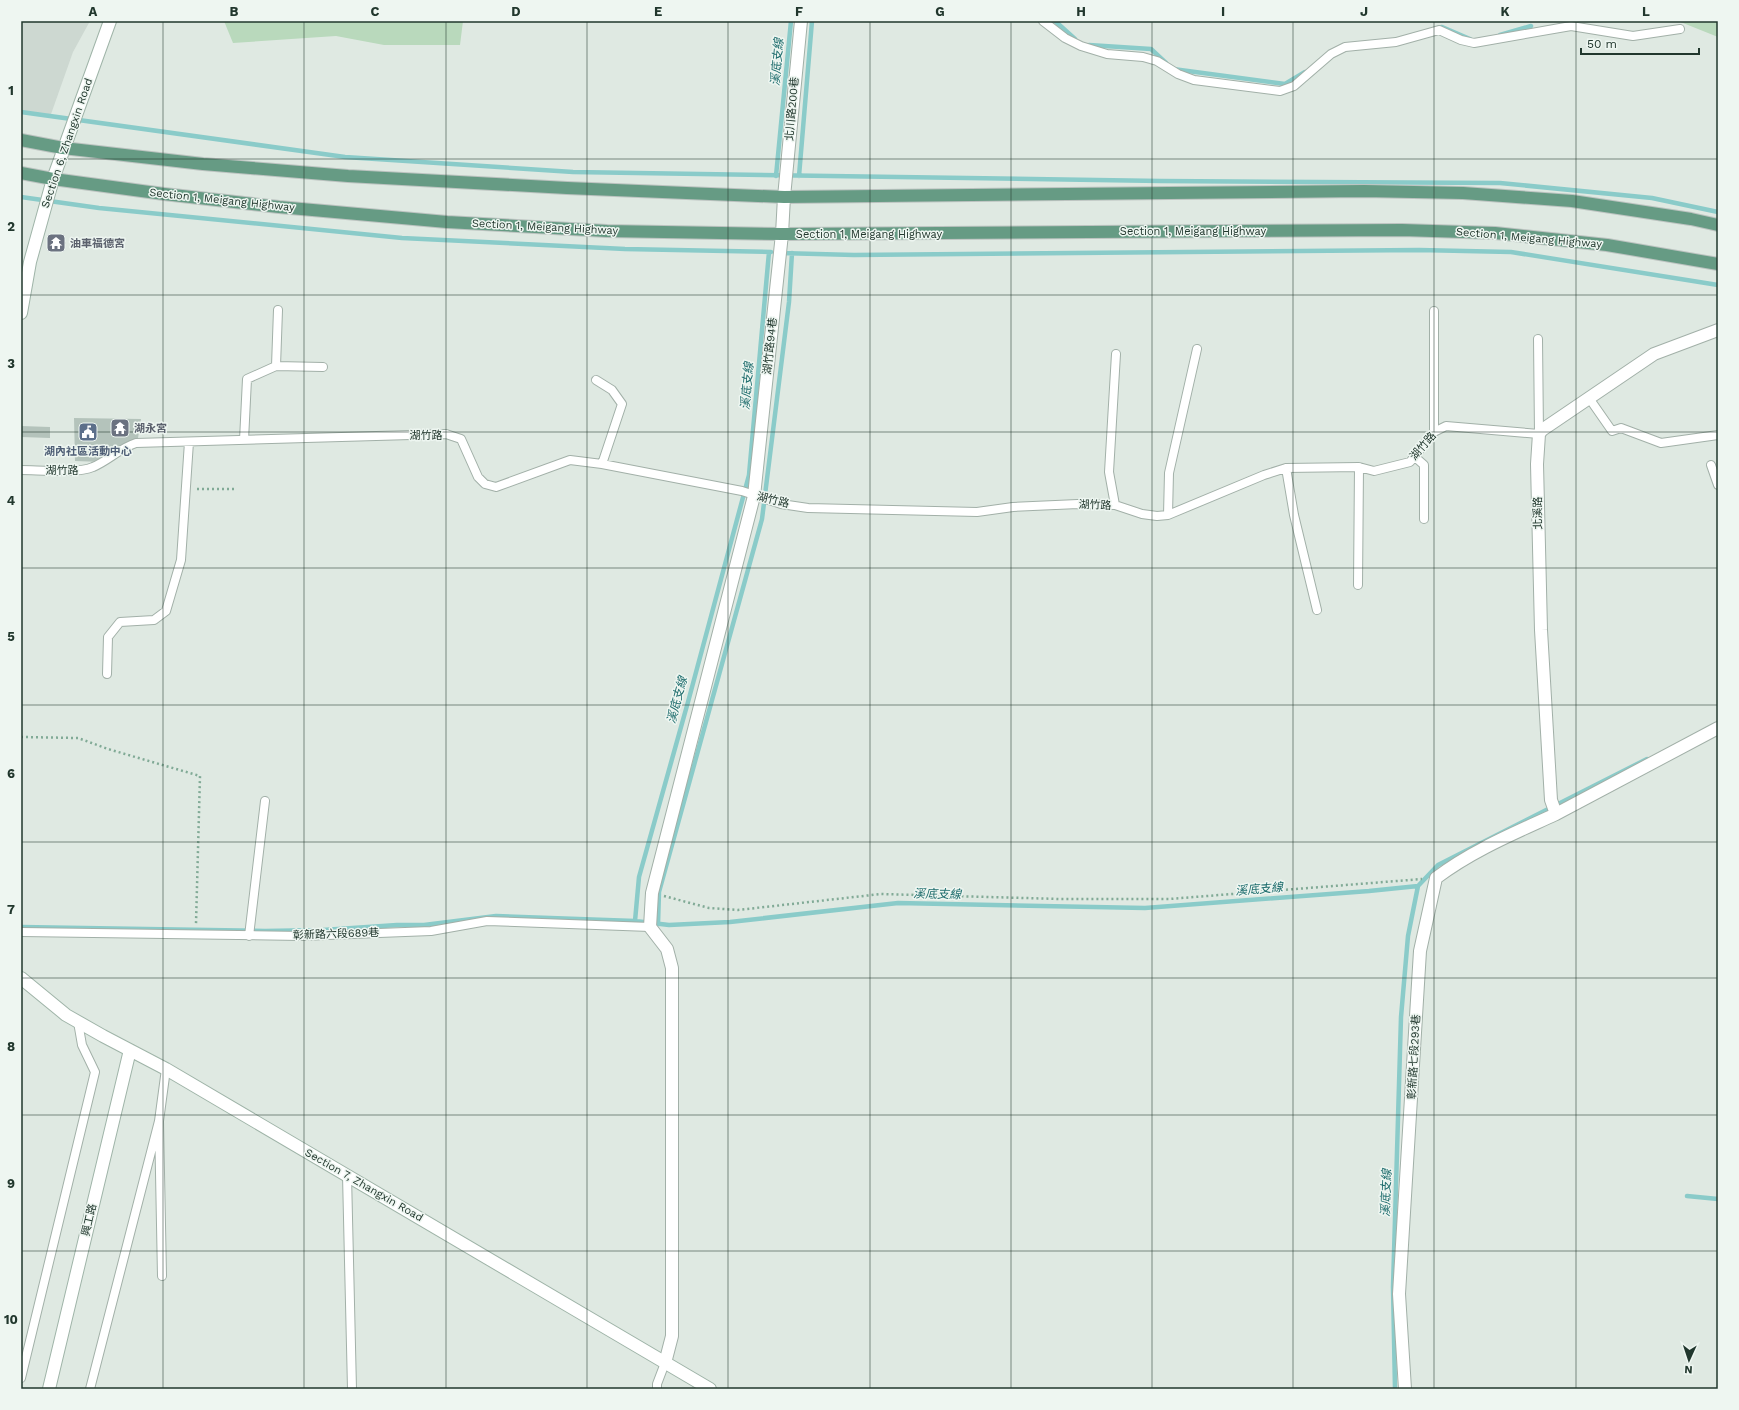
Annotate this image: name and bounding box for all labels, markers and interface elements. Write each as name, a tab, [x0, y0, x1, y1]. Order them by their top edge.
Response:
text: A	[89, 4, 98, 19]
text: B	[230, 4, 239, 19]
text: C	[371, 4, 380, 19]
text: D	[511, 4, 521, 19]
text: E	[654, 4, 662, 19]
text: F	[795, 4, 803, 19]
text: G	[935, 4, 945, 19]
text: H	[1076, 4, 1086, 19]
text: I	[1221, 4, 1225, 19]
text: J	[1360, 4, 1368, 19]
text: K	[1500, 4, 1510, 19]
text: L	[1642, 4, 1650, 19]
scale bar	[1581, 30, 1699, 56]
water label: 溪底支線	[768, 35, 786, 87]
text: 50 m	[1587, 37, 1617, 51]
street label: Section 6, Zhangxin Road	[39, 76, 95, 210]
street label: 北川路200巷	[783, 77, 801, 141]
text: 1	[8, 83, 14, 98]
street label: Section 1, Meigang Highway	[149, 186, 296, 214]
street label: Section 1, Meigang Highway	[472, 217, 619, 237]
text: 2	[7, 219, 15, 234]
street label: Section 1, Meigang Highway	[1120, 225, 1266, 238]
street label: Section 1, Meigang Highway	[1456, 225, 1603, 251]
street label: Section 1, Meigang Highway	[796, 228, 942, 241]
temple icon: 油車福德宮	[45, 232, 67, 254]
place label: 油車福德宮	[70, 237, 125, 250]
street label: 湖竹路94巷	[761, 317, 779, 375]
text: 3	[7, 356, 15, 371]
water label: 溪底支線	[738, 359, 756, 411]
temple icon: 湖永宮	[109, 417, 131, 439]
public building icon: 湖內社區活動中心	[77, 421, 99, 443]
place label: 湖永宮	[134, 422, 167, 435]
street label: 湖竹路	[410, 429, 443, 442]
street label: 湖竹路	[1407, 429, 1439, 463]
place label: 湖內社區活動中心	[44, 445, 132, 458]
street label: 湖竹路	[46, 464, 79, 477]
street label: 湖竹路	[755, 490, 791, 510]
text: 4	[7, 493, 16, 508]
street label: 北溪路	[1531, 496, 1545, 530]
street label: 湖竹路	[1078, 498, 1112, 512]
text: 5	[7, 629, 15, 644]
water label: 溪底支線	[664, 673, 690, 725]
text: 6	[7, 766, 15, 781]
water label: 溪底支線	[1234, 880, 1286, 898]
water label: 溪底支線	[913, 887, 963, 901]
text: 7	[7, 902, 15, 917]
street label: 彰新路六段689巷	[293, 926, 379, 942]
street label: 彰新路七段293巷	[1405, 1014, 1423, 1100]
text: 8	[7, 1039, 15, 1054]
street label: Section 7, Zhangxin Road	[303, 1146, 425, 1224]
water label: 溪底支線	[1378, 1167, 1394, 1217]
text: 9	[7, 1176, 15, 1191]
street label: 興工路	[79, 1202, 99, 1238]
text: 10	[4, 1312, 18, 1327]
north arrow	[1669, 1340, 1709, 1380]
text: N	[1684, 1363, 1693, 1376]

